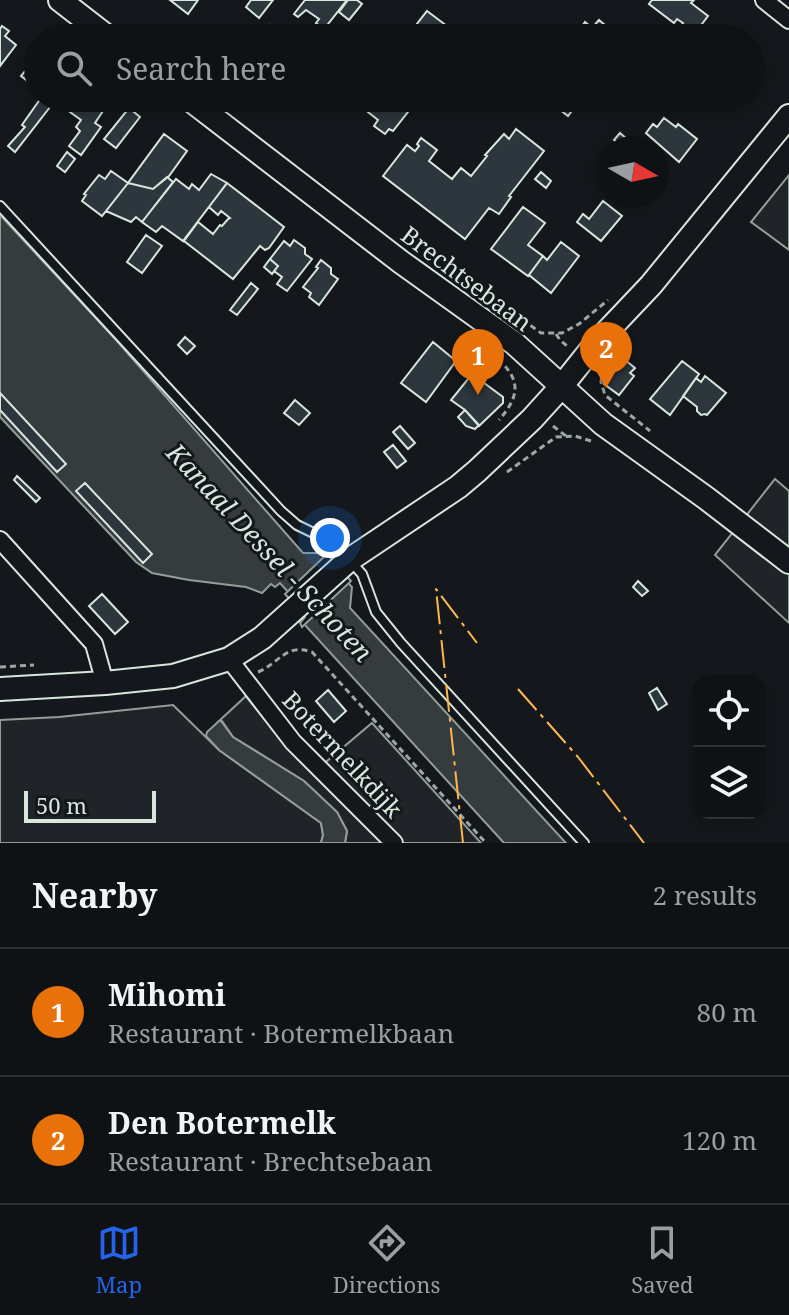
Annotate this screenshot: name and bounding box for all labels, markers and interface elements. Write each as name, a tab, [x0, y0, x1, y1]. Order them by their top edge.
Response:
search box	[24, 24, 765, 112]
icon: search	[52, 46, 96, 90]
text: Search here	[116, 48, 286, 89]
north arrow	[597, 136, 669, 208]
street label: Brechtsebaan	[395, 218, 539, 338]
pin: 2	[580, 322, 632, 388]
pin: 1	[452, 329, 504, 395]
water label: Kanaal Dessel - Schoten	[158, 434, 381, 670]
your location	[310, 518, 350, 558]
map controls	[693, 675, 765, 819]
button: locate	[693, 675, 765, 747]
street label: Botermelkdijk	[276, 683, 411, 825]
button: layers	[693, 747, 765, 819]
scale bar	[24, 787, 156, 823]
text: 50 m	[36, 790, 87, 820]
text: Nearby	[32, 872, 158, 918]
text: 2 results	[652, 877, 757, 913]
text: Mihomi	[108, 974, 226, 1015]
text: 1	[51, 994, 65, 1030]
text: 80 m	[697, 994, 757, 1030]
text: Restaurant · Botermelkbaan	[108, 1015, 454, 1051]
text: Den Botermelk	[108, 1102, 336, 1143]
text: 2	[51, 1122, 65, 1158]
text: 120 m	[682, 1122, 757, 1158]
text: Restaurant · Brechtsebaan	[108, 1143, 433, 1179]
tab: Map	[95, 1221, 142, 1299]
tab: Directions	[333, 1221, 440, 1299]
tab: Saved	[631, 1221, 694, 1299]

